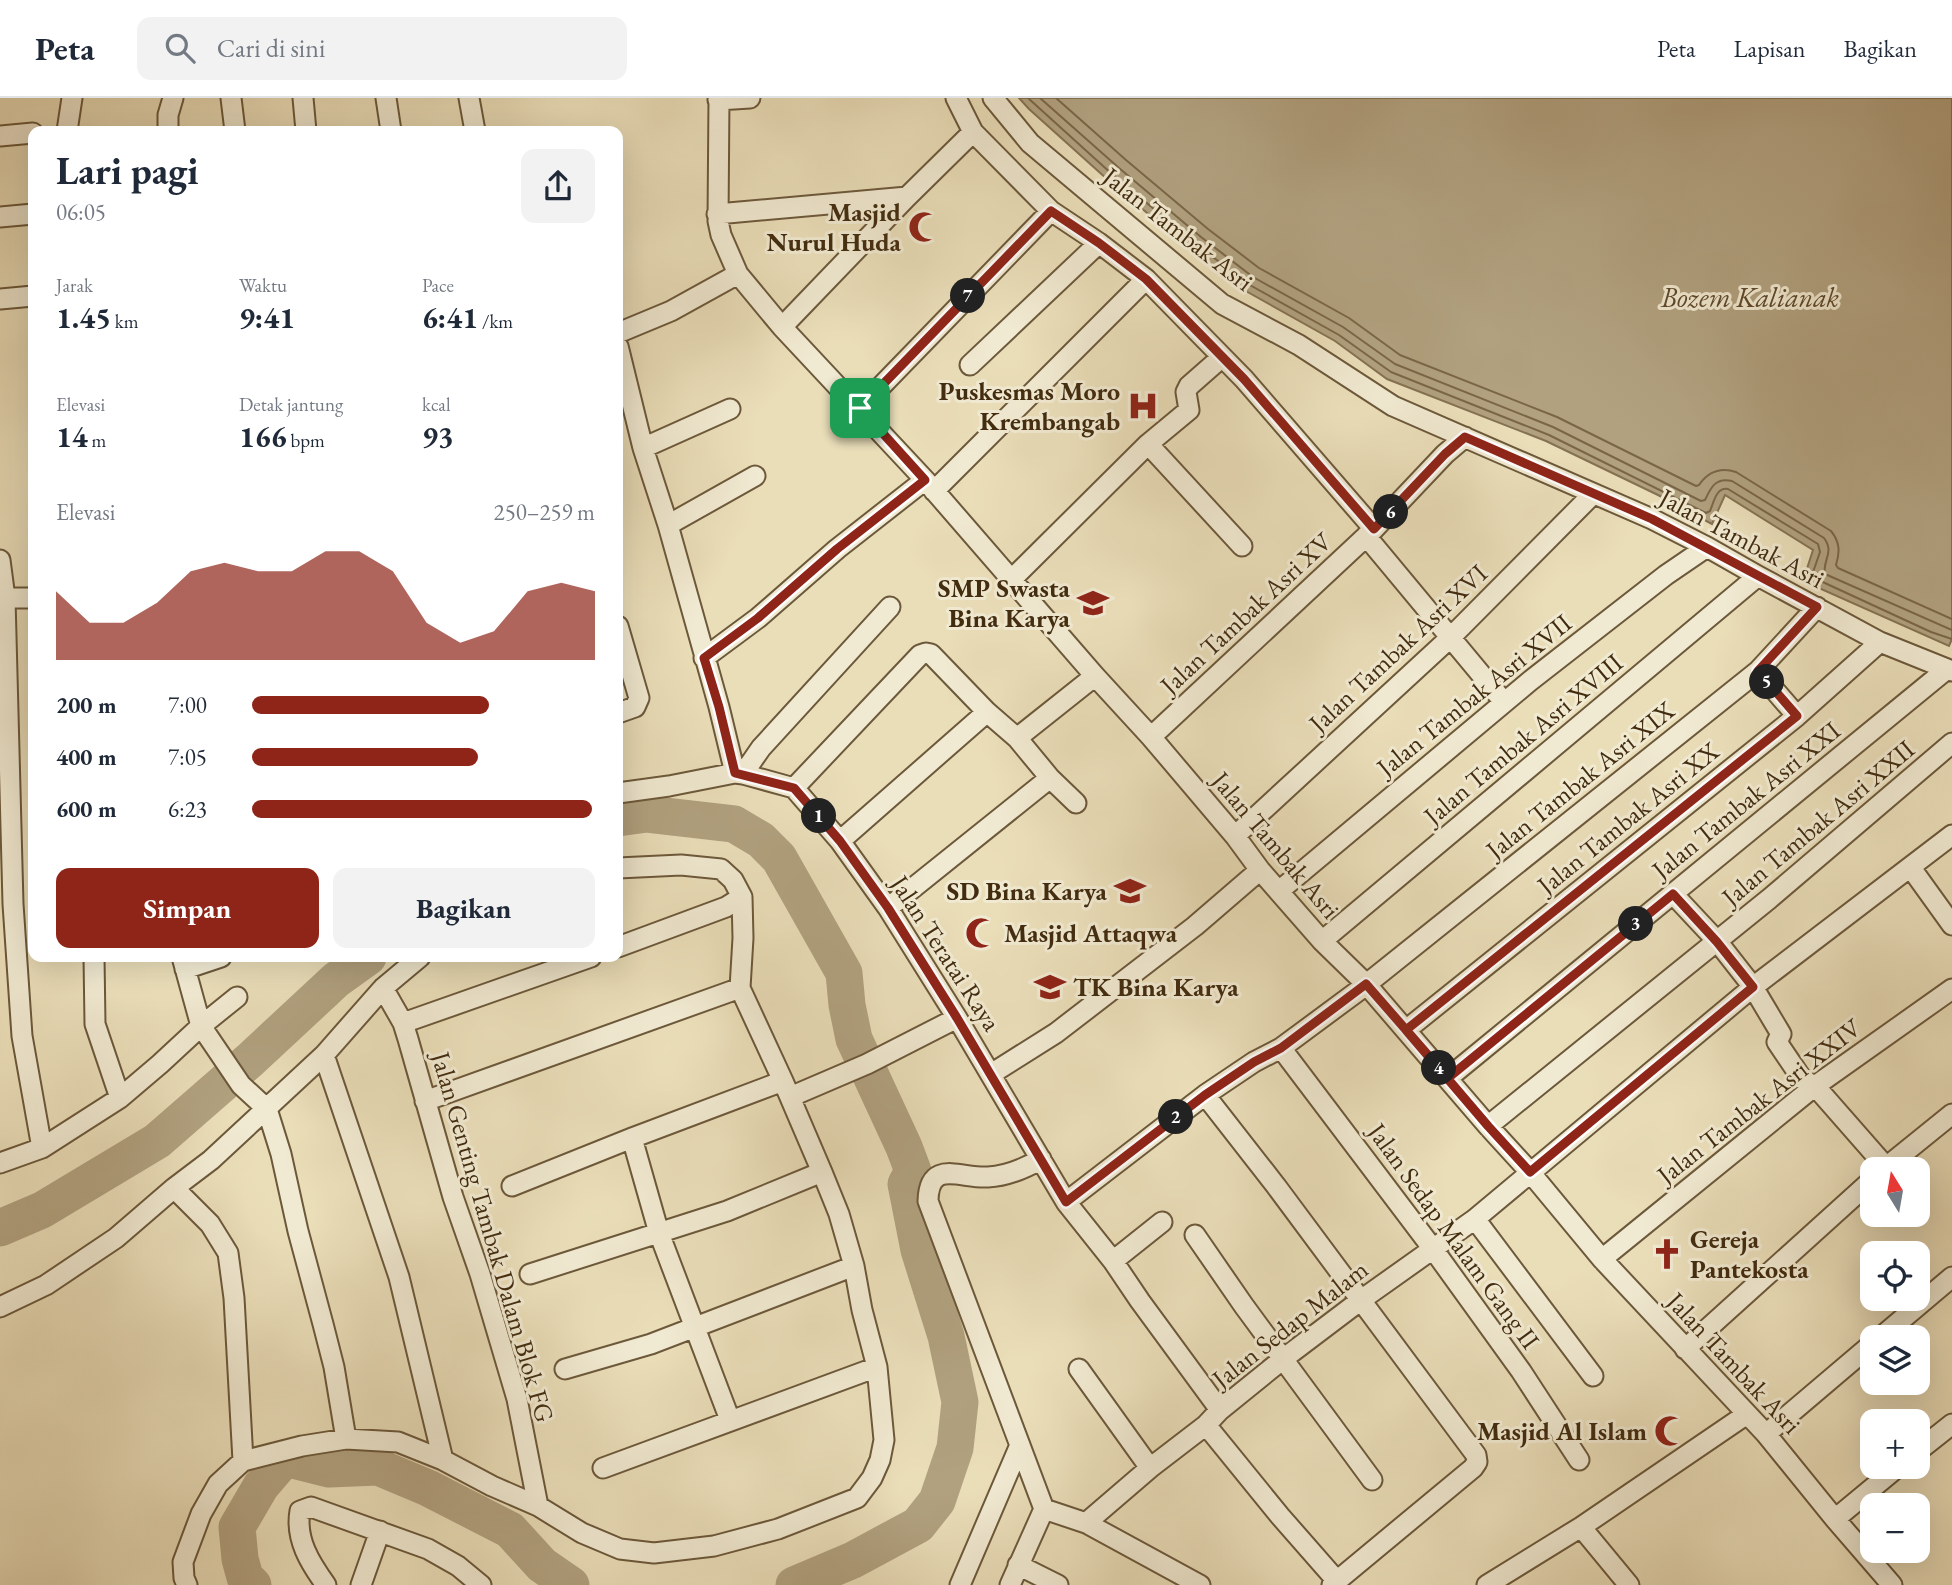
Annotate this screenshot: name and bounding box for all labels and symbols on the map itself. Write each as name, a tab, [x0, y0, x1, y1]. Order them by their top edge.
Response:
street label: Jalan Tambak Asri	[1094, 158, 1260, 298]
place label: Masjid Nurul Huda	[766, 195, 902, 259]
mosque icon: Masjid Nurul Huda	[907, 210, 941, 244]
pin: 7	[950, 278, 986, 314]
water label: Bozem Kalianak	[1660, 279, 1839, 315]
place label: Puskesmas Moro Krembangab	[939, 374, 1120, 438]
pin	[830, 378, 890, 438]
hospital icon: Puskesmas Moro Krembangab	[1126, 389, 1160, 423]
street label: Jalan Tambak Asri	[1652, 479, 1830, 596]
pin: 6	[1374, 494, 1408, 530]
street label: Jalan Tambak Asri XV	[1151, 524, 1340, 703]
street label: Jalan Tambak Asri XVI	[1300, 556, 1495, 741]
place label: SMP Swasta Bina Karya	[938, 571, 1071, 635]
school or university icon: SMP Swasta Bina Karya	[1076, 586, 1110, 620]
street label: Jalan Tambak Asri XVII	[1368, 606, 1578, 785]
street label: Jalan Tambak Asri XVIII	[1415, 646, 1630, 834]
pin: 5	[1750, 664, 1784, 700]
street label: Jalan Tambak Asri XIX	[1477, 693, 1682, 868]
street label: Jalan Tambak Asri XXI	[1643, 713, 1847, 888]
street label: Jalan Tambak Asri XXII	[1713, 732, 1922, 915]
street label: Jalan Tambak Asri XX	[1529, 734, 1726, 903]
street label: Jalan Tambak Asri	[1203, 763, 1348, 926]
pin: 1	[802, 798, 836, 834]
street label: Jalan Teratai Raya	[882, 867, 1009, 1038]
place label: SD Bina Karya	[947, 874, 1108, 908]
school or university icon: SD Bina Karya	[1113, 874, 1147, 908]
pin: 3	[1618, 906, 1654, 942]
mosque icon: Masjid Attaqwa	[964, 916, 998, 950]
place label: Masjid Attaqwa	[1004, 916, 1178, 950]
school or university icon: TK Bina Karya	[1033, 970, 1067, 1004]
place label: TK Bina Karya	[1073, 970, 1239, 1004]
street label: Jalan Tambak Asri XXIV	[1648, 1010, 1869, 1193]
street label: Jalan Genting Tambak Dalam Blok FG	[423, 1046, 562, 1426]
pin: 4	[1422, 1051, 1456, 1086]
pin: 2	[1158, 1100, 1194, 1134]
street label: Jalan Sedap Malam Gang II	[1359, 1115, 1548, 1356]
north arrow	[1860, 1157, 1930, 1227]
place label: Gereja Pantekosta	[1690, 1222, 1809, 1286]
church icon: Gereja Pantekosta	[1650, 1237, 1684, 1271]
street label: Jalan Sedap Malam	[1203, 1252, 1375, 1397]
street label: Jalan Tambak Asri	[1658, 1283, 1809, 1441]
place label: Masjid Al Islam	[1477, 1414, 1647, 1448]
mosque icon: Masjid Al Islam	[1653, 1414, 1687, 1448]

